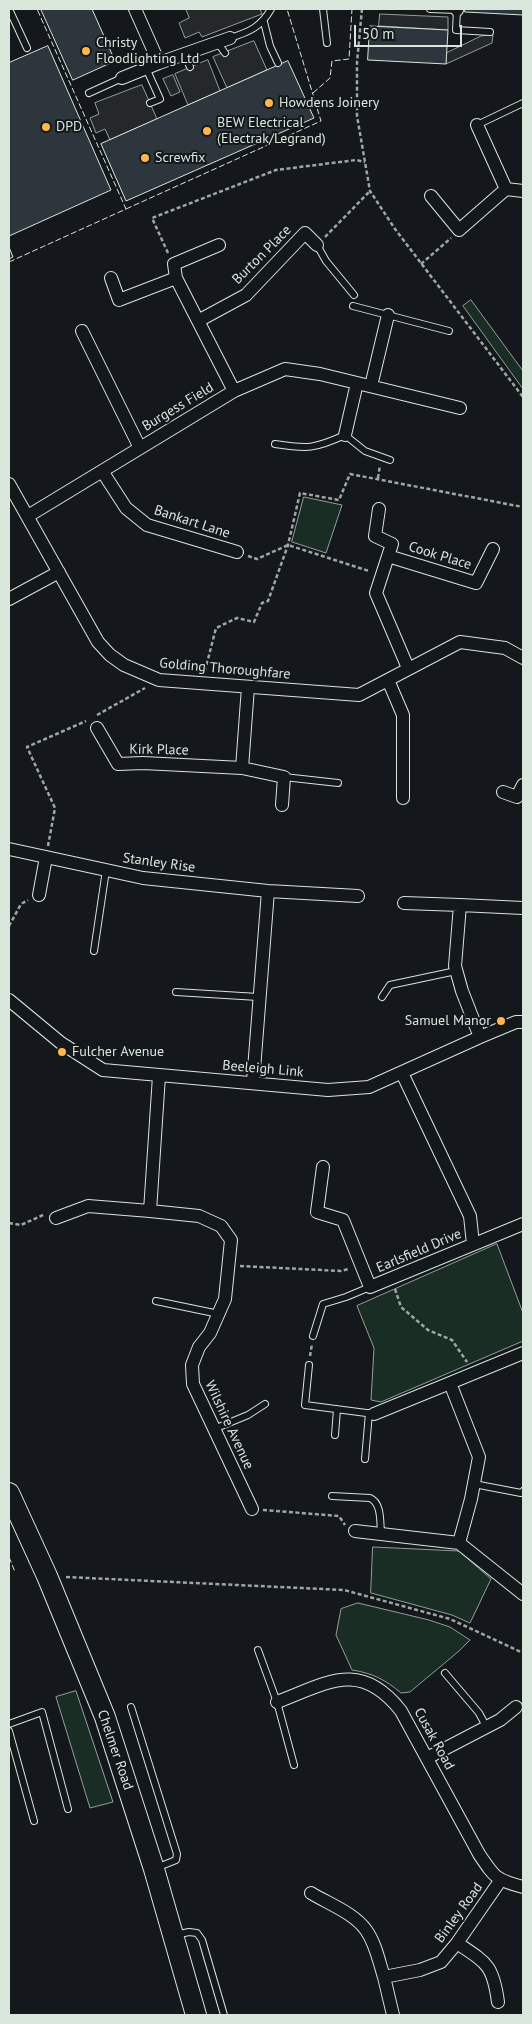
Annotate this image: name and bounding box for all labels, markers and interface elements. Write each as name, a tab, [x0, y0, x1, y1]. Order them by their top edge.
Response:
scale bar	[357, 15, 464, 47]
text: 50 m	[362, 24, 395, 43]
place label: Christy Floodlighting Ltd	[96, 35, 199, 68]
marker: Christy Floodlighting Ltd	[80, 45, 92, 57]
place label: Howdens Joinery	[279, 95, 379, 111]
marker: Howdens Joinery	[263, 97, 275, 109]
place label: BEW Electrical (Electrak/Legrand)	[217, 115, 326, 148]
place label: DPD	[56, 119, 82, 135]
marker: DPD	[40, 121, 52, 133]
marker: BEW Electrical (Electrak/Legrand)	[201, 125, 213, 137]
place label: Screwfix	[155, 150, 206, 166]
marker: Screwfix	[139, 152, 151, 164]
street label: Burton Place	[229, 222, 295, 288]
street label: Burgess Field	[139, 379, 217, 435]
street label: Bankart Lane	[152, 502, 232, 542]
street label: Cook Place	[407, 538, 473, 574]
street label: Golding Thoroughfare	[159, 655, 291, 683]
street label: Kirk Place	[129, 741, 189, 759]
street label: Stanley Rise	[122, 850, 196, 876]
place label: Samuel Manor	[405, 1013, 491, 1029]
marker: Samuel Manor	[495, 1015, 507, 1027]
place label: Fulcher Avenue	[72, 1044, 164, 1060]
marker: Fulcher Avenue	[56, 1046, 68, 1058]
street label: Beeleigh Link	[222, 1057, 304, 1081]
street label: Earlsfield Drive	[374, 1226, 464, 1276]
street label: Wilshire Avenue	[201, 1378, 257, 1472]
street label: Cusak Road	[410, 1705, 458, 1773]
street label: Chelmer Road	[93, 1708, 137, 1792]
street label: Binley Road	[432, 1880, 486, 1946]

